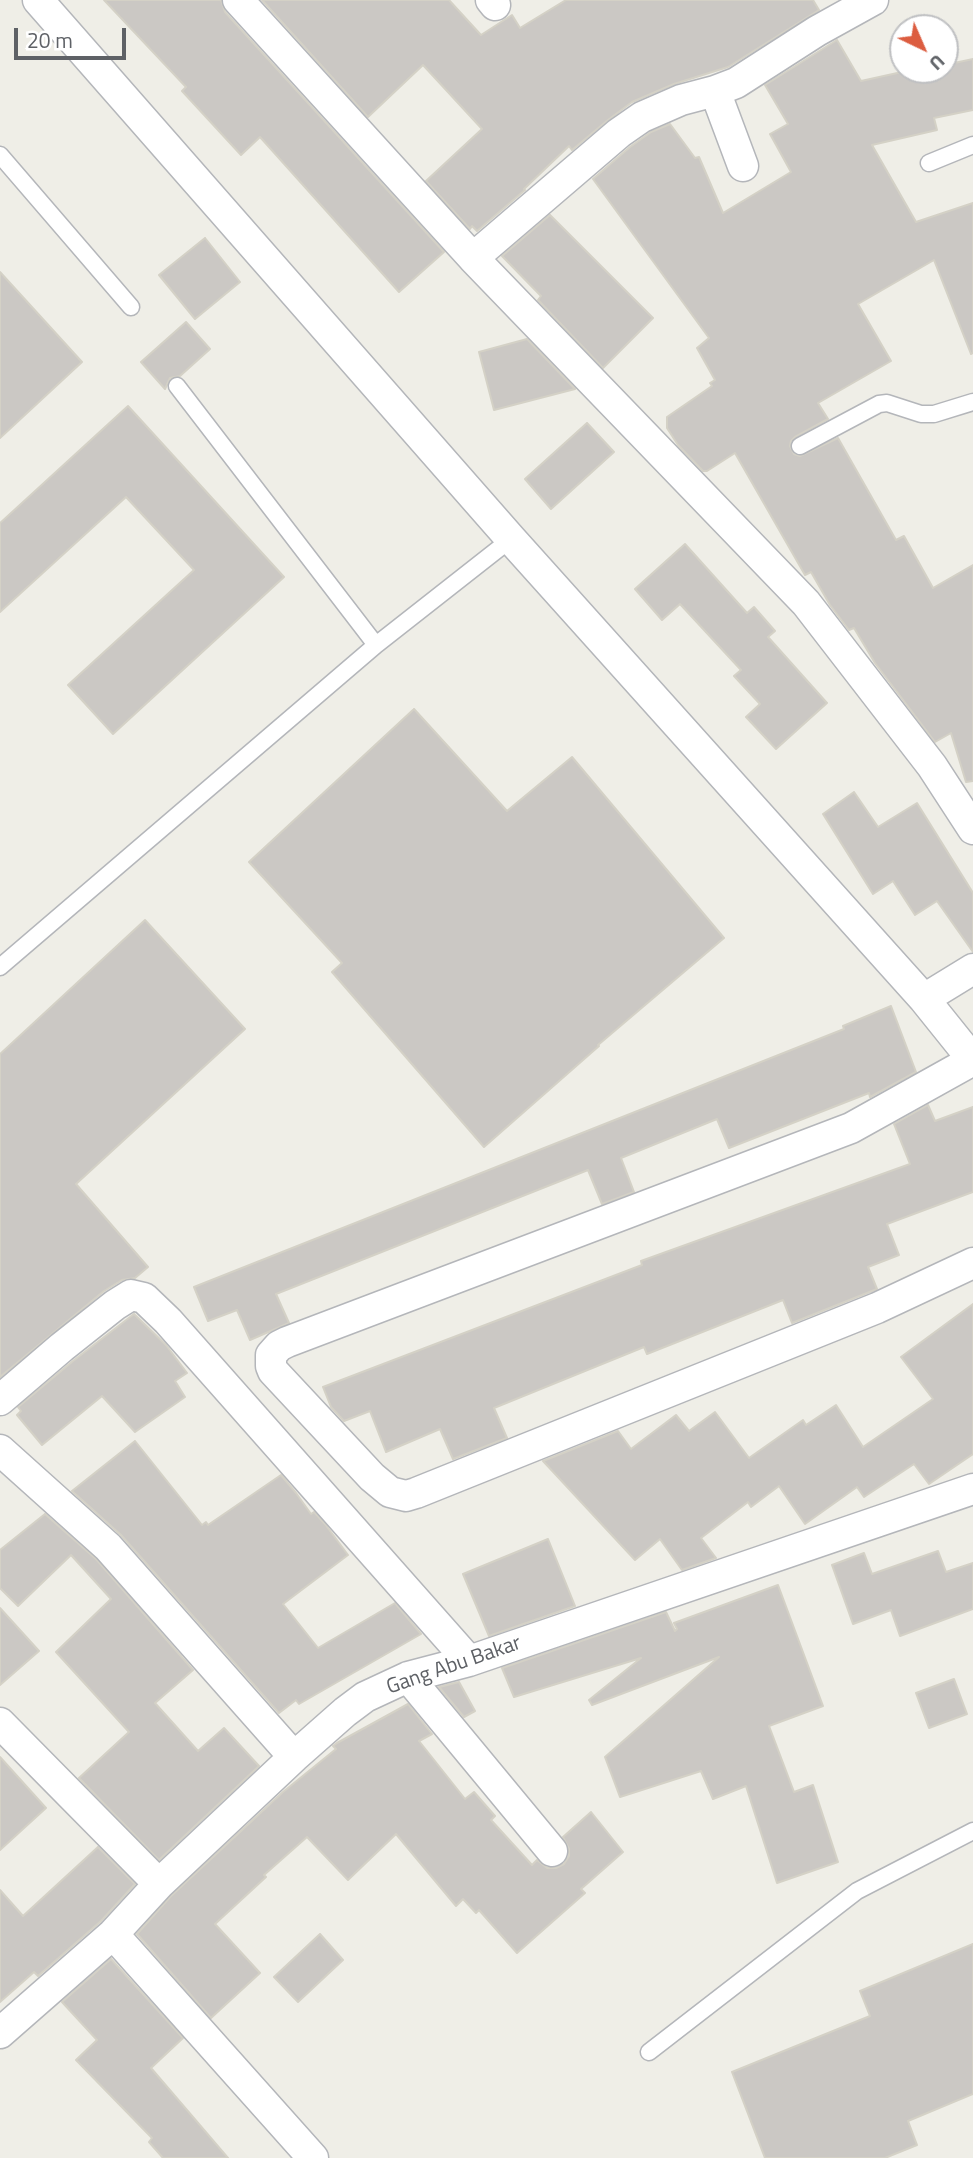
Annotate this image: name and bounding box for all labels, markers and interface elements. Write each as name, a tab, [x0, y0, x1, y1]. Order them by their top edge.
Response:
scale bar	[18, 14, 130, 58]
north arrow	[889, 14, 959, 84]
text: 20 m	[27, 24, 73, 56]
text: U	[923, 48, 952, 78]
street label: Gang Abu Bakar	[383, 1631, 525, 1701]

